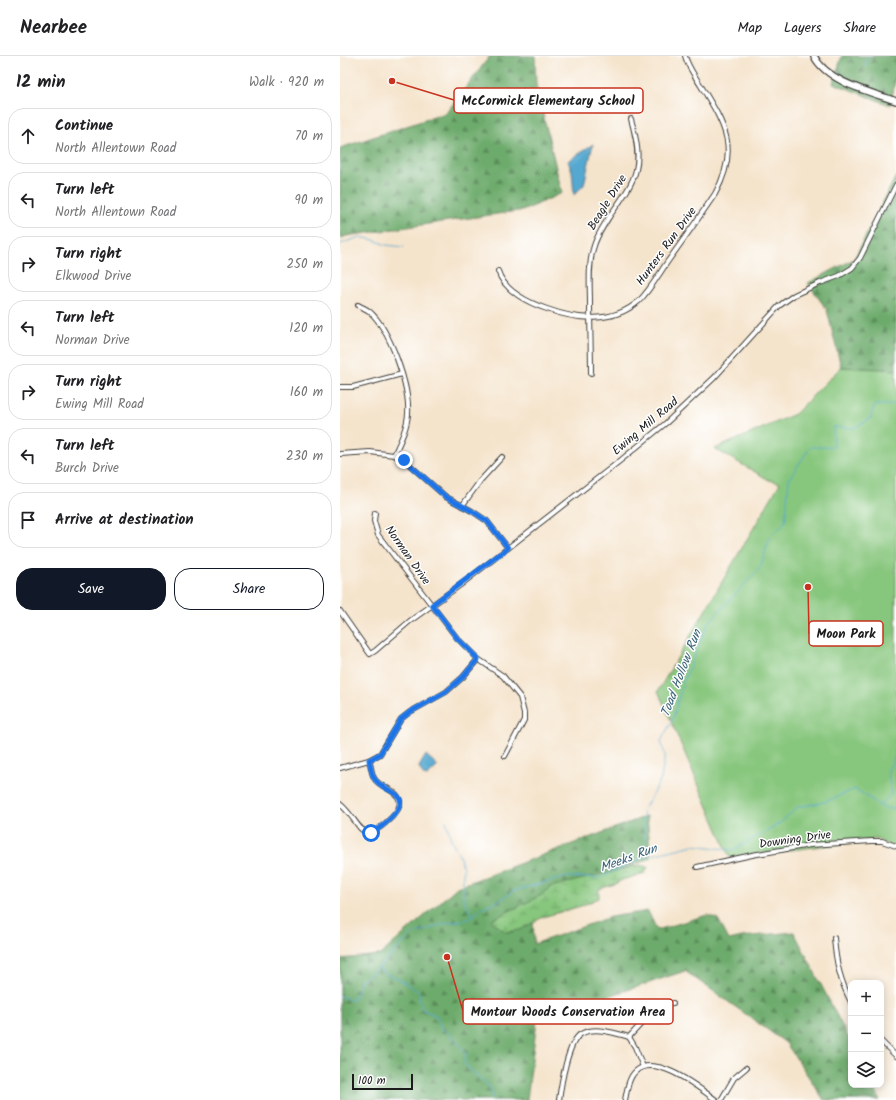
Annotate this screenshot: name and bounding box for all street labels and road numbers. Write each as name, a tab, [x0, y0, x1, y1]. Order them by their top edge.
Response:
street label: Beagle Drive	[583, 170, 632, 234]
street label: Hunters Run Drive	[631, 203, 702, 290]
street label: Ewing Mill Road	[608, 392, 684, 460]
street label: Norman Drive	[380, 522, 435, 589]
street label: Downing Drive	[758, 825, 833, 854]

